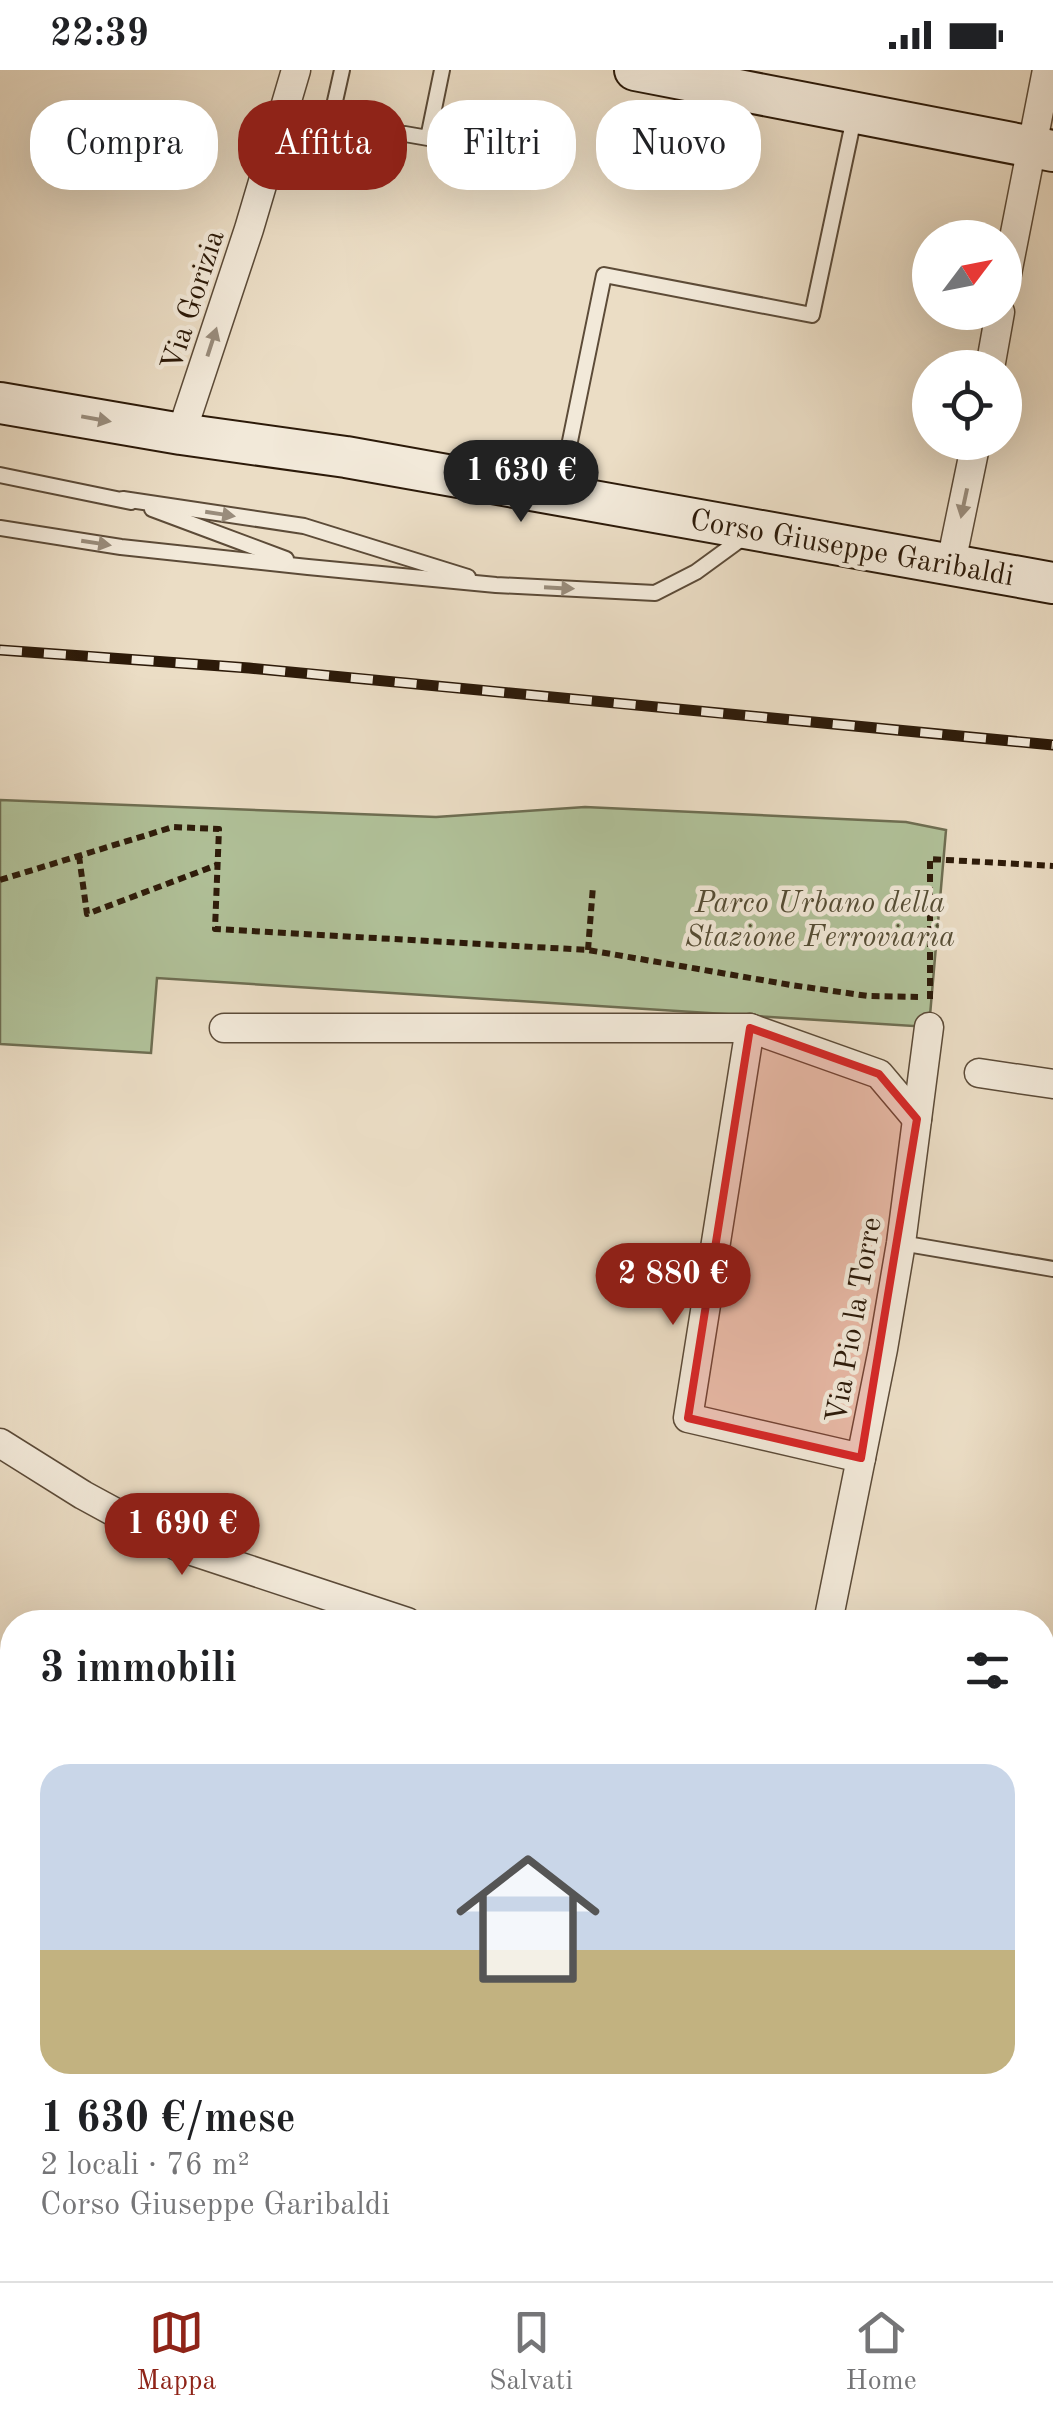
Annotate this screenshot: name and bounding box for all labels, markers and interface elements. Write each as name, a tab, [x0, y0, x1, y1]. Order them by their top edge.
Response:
text: 22:39	[50, 16, 149, 54]
chip: Compra	[30, 100, 218, 190]
chip: Affitta	[238, 100, 407, 190]
chip: Filtri	[427, 100, 576, 190]
chip: Nuovo	[596, 100, 761, 190]
north arrow	[912, 220, 1022, 330]
map controls	[912, 220, 1022, 460]
street label: Via Gorizia	[157, 226, 231, 375]
one-way arrow	[206, 326, 221, 356]
button: locate	[912, 350, 1022, 460]
one-way arrow	[81, 412, 112, 427]
pin: 1 630 €	[429, 440, 613, 525]
text: 1 630 €	[466, 456, 576, 488]
one-way arrow	[955, 487, 971, 518]
one-way arrow	[205, 506, 236, 522]
street label: Corso Giuseppe Garibaldi	[687, 506, 1016, 592]
one-way arrow	[81, 536, 113, 551]
one-way arrow	[543, 580, 575, 596]
park label: Parco Urbano della Stazione Ferroviaria	[685, 889, 955, 953]
street label: Via Pio la Torre	[822, 1215, 888, 1426]
pin: 2 880 €	[581, 1243, 765, 1328]
text: 2 880 €	[618, 1259, 728, 1291]
pin: 1 690 €	[90, 1493, 274, 1578]
text: 1 690 €	[127, 1509, 237, 1541]
icon: filters	[960, 1643, 1015, 1698]
text: 3 immobili	[40, 1649, 237, 1691]
icon: home	[438, 1829, 618, 2009]
text: 1 630 €/mese	[40, 2099, 296, 2141]
text: 2 locali · 76 m²	[40, 2150, 250, 2182]
text: Corso Giuseppe Garibaldi	[40, 2190, 390, 2222]
tab: Mappa	[136, 2305, 216, 2400]
tab: Salvati	[489, 2305, 573, 2400]
tab: Home	[846, 2305, 917, 2400]

